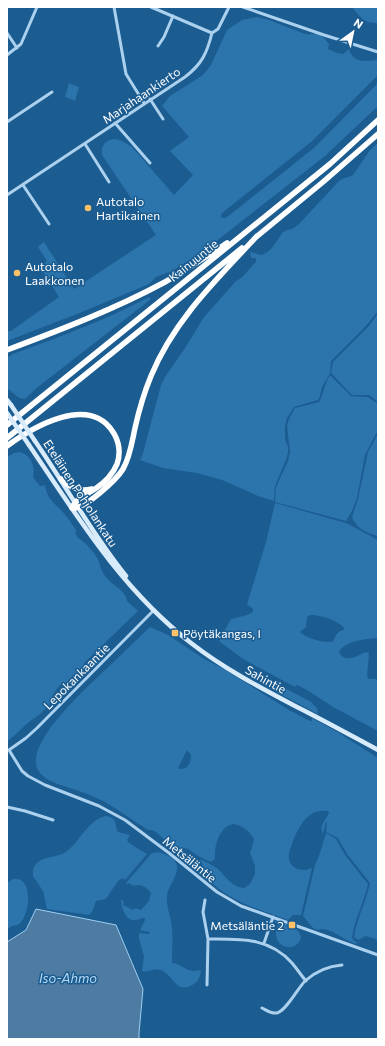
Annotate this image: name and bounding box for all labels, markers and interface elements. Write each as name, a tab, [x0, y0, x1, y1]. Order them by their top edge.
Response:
north arrow	[333, 12, 373, 52]
text: N	[352, 15, 366, 31]
street label: Marjahaankierto	[99, 64, 183, 126]
place label: Autotalo Hartikainen	[96, 194, 160, 222]
marker: Autotalo Hartikainen	[83, 203, 93, 213]
street label: Kainuuntie	[166, 236, 220, 284]
place label: Autotalo Laakkonen	[25, 259, 84, 287]
marker: Autotalo Laakkonen	[12, 268, 22, 278]
street label: Eteläinen Pohjolankatu	[41, 437, 121, 549]
place label: Pöytäkangas, I	[183, 626, 261, 640]
marker: Pöytäkangas, I	[170, 628, 180, 638]
street label: Lepokankaantie	[40, 640, 112, 712]
street label: Sahintie	[243, 662, 289, 696]
street label: Metsäläntie	[160, 833, 220, 885]
place label: Metsäläntie 2	[210, 918, 284, 932]
marker: Metsäläntie 2	[287, 920, 297, 930]
water label: Iso-Ahmo	[39, 970, 97, 986]

